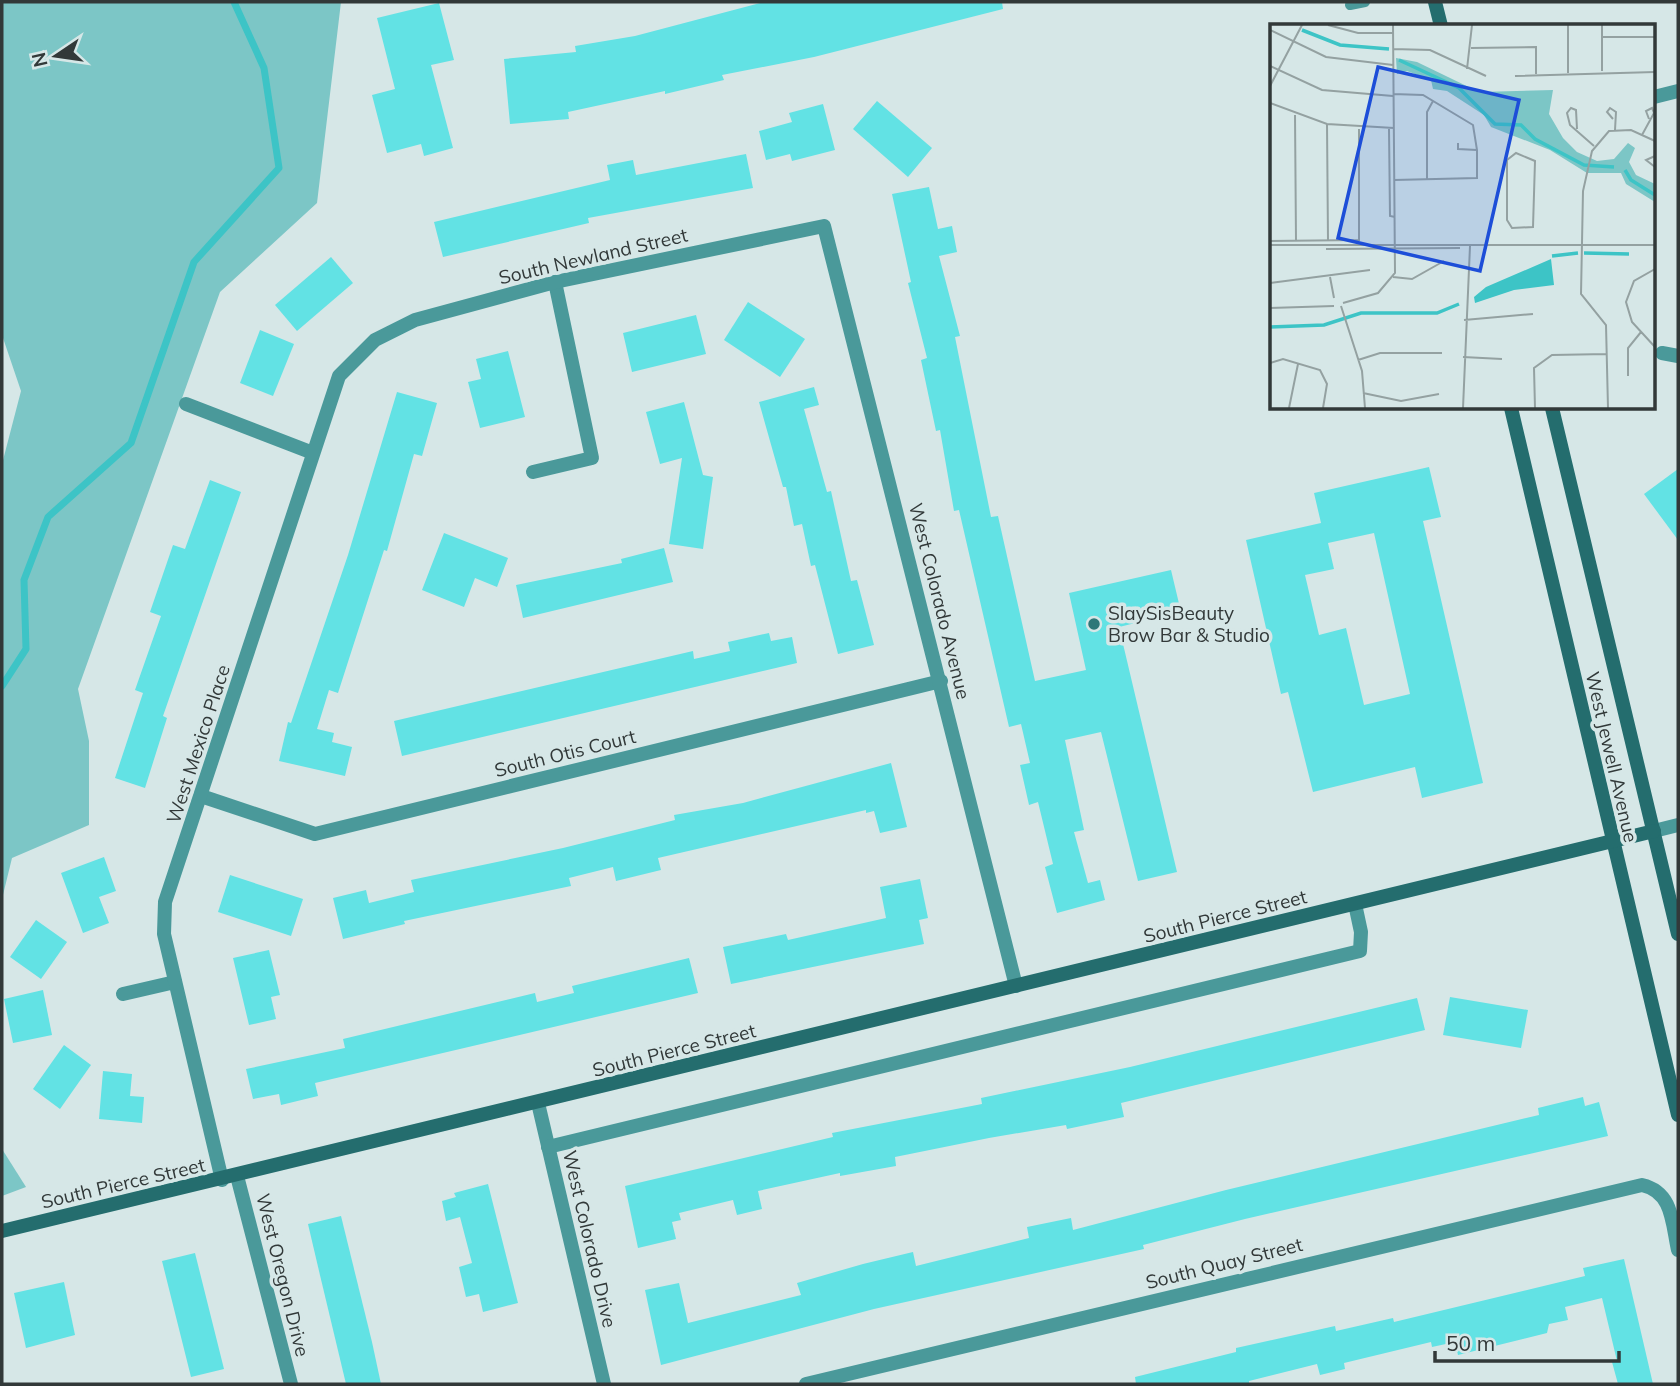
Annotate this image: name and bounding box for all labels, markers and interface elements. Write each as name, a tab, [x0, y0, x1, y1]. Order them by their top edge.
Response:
north arrow	[21, 21, 91, 91]
inset map	[1270, 24, 1656, 410]
text: N	[26, 50, 53, 70]
street label: South Newland Street	[496, 222, 690, 289]
street label: West Colorado Avenue	[904, 500, 976, 702]
place label: SlaySisBeauty Brow Bar & Studio	[1108, 601, 1270, 647]
marker: SlaySisBeauty Brow Bar & Studio	[1086, 616, 1102, 632]
street label: West Mexico Place	[161, 662, 235, 826]
street label: West Jewell Avenue	[1581, 669, 1643, 845]
street label: South Otis Court	[492, 724, 638, 782]
street label: South Pierce Street	[1141, 884, 1309, 948]
street label: South Pierce Street	[590, 1018, 758, 1082]
street label: West Colorado Drive	[558, 1148, 622, 1330]
street label: South Pierce Street	[39, 1152, 208, 1214]
street label: West Oregon Drive	[251, 1191, 315, 1359]
street label: South Quay Street	[1143, 1232, 1305, 1294]
scale bar	[1435, 1320, 1619, 1364]
text: 50 m	[1446, 1330, 1495, 1356]

